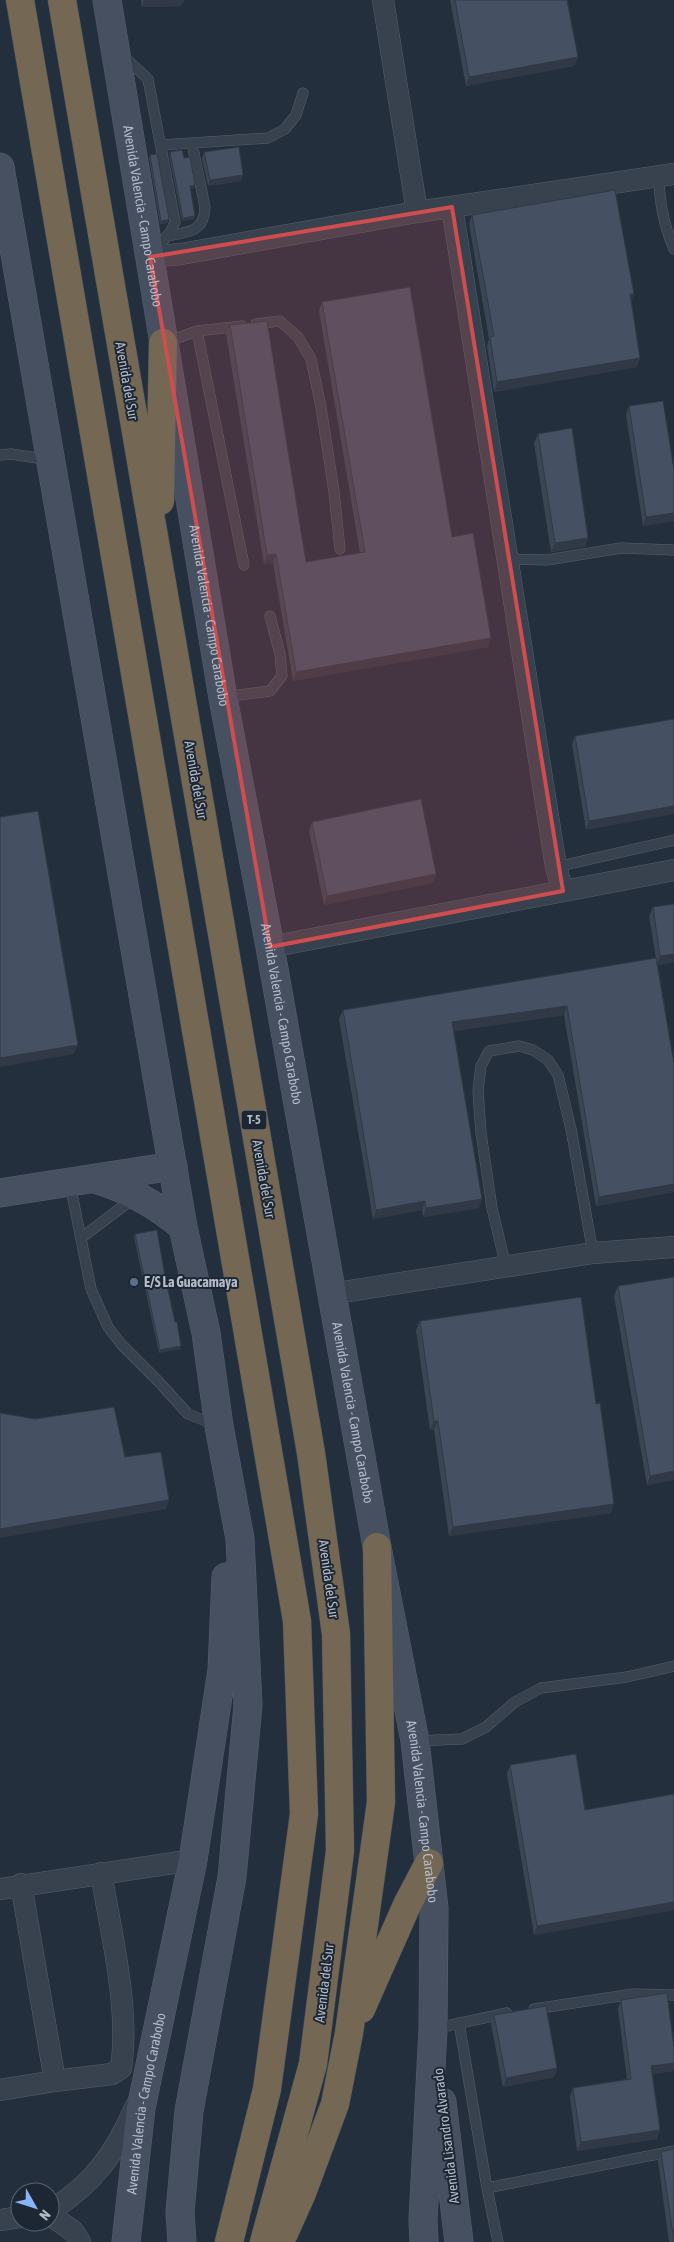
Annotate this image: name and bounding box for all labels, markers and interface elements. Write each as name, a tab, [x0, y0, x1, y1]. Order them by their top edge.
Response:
street label: Avenida Valencia - Campo Carabobo	[120, 124, 166, 308]
street label: Avenida del Sur	[112, 341, 142, 422]
street label: Avenida Valencia - Campo Carabobo	[186, 524, 232, 708]
street label: Avenida del Sur	[181, 740, 211, 821]
street label: Avenida Valencia - Campo Carabobo	[258, 922, 306, 1106]
road number: T-5	[242, 1110, 266, 1130]
street label: Avenida del Sur	[249, 1139, 279, 1220]
place label: E/S La Guacamaya	[144, 1274, 238, 1290]
marker: E/S La Guacamaya	[128, 1276, 140, 1288]
street label: Avenida Valencia - Campo Carabobo	[329, 1321, 377, 1505]
street label: Avenida del Sur	[316, 1539, 343, 1620]
street label: Avenida Valencia - Campo Carabobo	[403, 1719, 441, 1904]
street label: Avenida del Sur	[311, 1942, 337, 2023]
street label: Avenida Valencia - Campo Carabobo	[123, 2011, 169, 2195]
street label: Avenida Lisandro Alvarado	[430, 2067, 462, 2205]
north arrow	[10, 2182, 60, 2232]
text: N	[36, 2207, 54, 2223]

